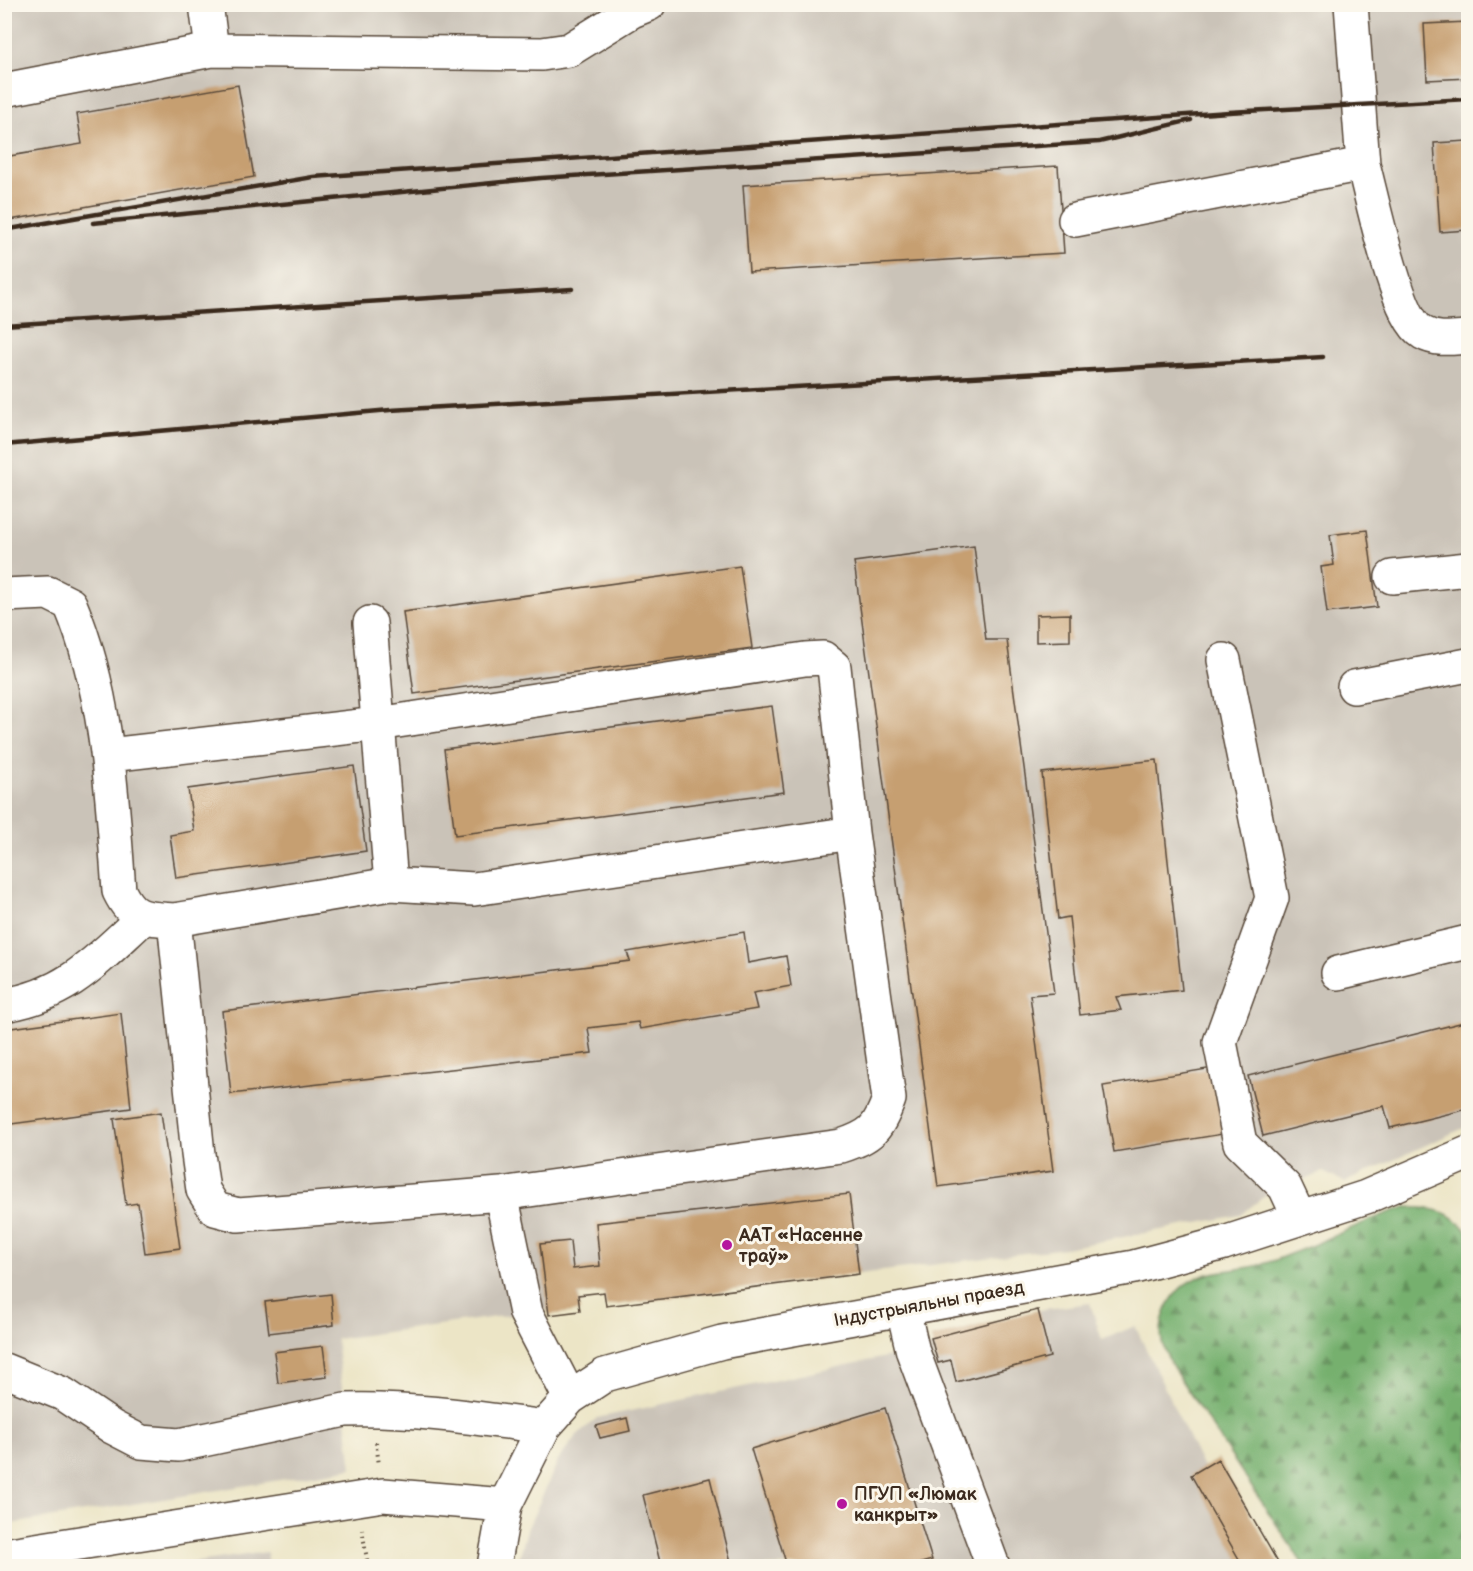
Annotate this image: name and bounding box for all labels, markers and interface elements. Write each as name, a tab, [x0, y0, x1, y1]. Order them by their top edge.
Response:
place label: ААТ «Насенне траў»	[738, 1225, 863, 1267]
marker: ААТ «Насенне траў»	[720, 1238, 734, 1252]
street label: Індустрыяльны праезд	[832, 1277, 1026, 1331]
place label: ПГУП «Люмак канкрыт»	[854, 1484, 977, 1526]
marker: ПГУП «Люмак канкрыт»	[835, 1497, 849, 1511]

